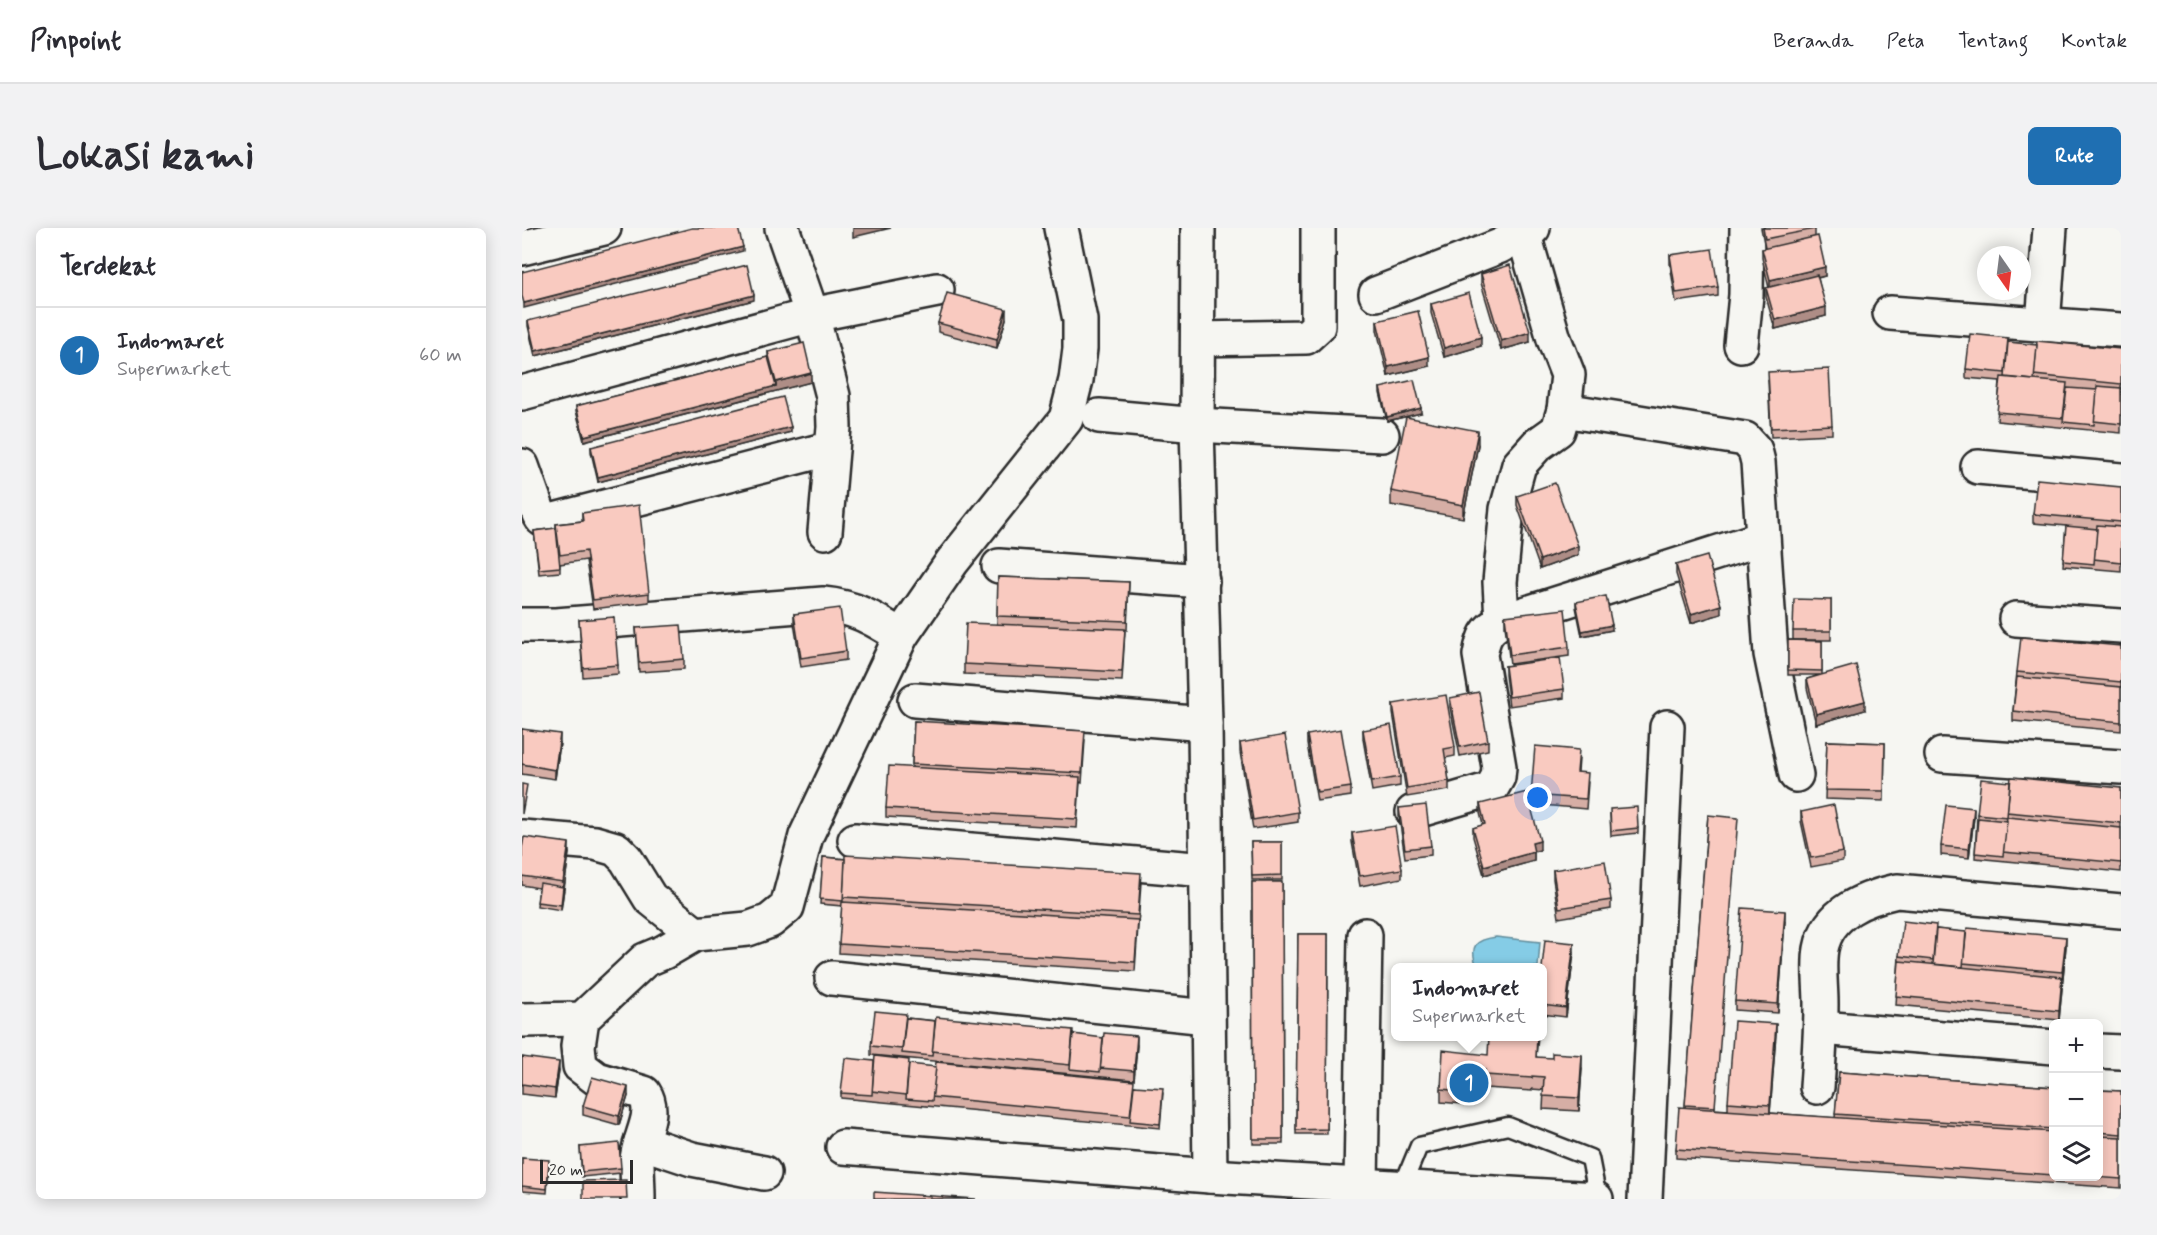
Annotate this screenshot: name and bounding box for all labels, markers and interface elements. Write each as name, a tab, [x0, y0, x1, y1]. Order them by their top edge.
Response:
text: Pinpoint	[30, 23, 121, 60]
text: Beranda	[1773, 27, 1854, 55]
text: Peta	[1887, 27, 1925, 55]
text: Tentang	[1958, 27, 2028, 55]
text: Kontak	[2061, 27, 2127, 55]
button: Rute	[2028, 127, 2121, 185]
text: Lokasi kami	[36, 129, 255, 184]
north arrow	[1977, 246, 2031, 300]
text: Terdekat	[60, 250, 156, 284]
text: Indomaret	[117, 328, 224, 356]
text: 1	[75, 342, 84, 369]
text: 60 m	[419, 342, 462, 369]
text: Supermarket	[117, 356, 231, 383]
your location	[1523, 783, 1552, 812]
popup	[1391, 963, 1547, 1041]
text: Indomaret	[1412, 975, 1519, 1003]
text: Supermarket	[1412, 1003, 1526, 1030]
map controls	[2049, 1019, 2103, 1181]
button: +	[2049, 1019, 2103, 1073]
pin: 1	[1450, 1060, 1488, 1106]
button: −	[2049, 1073, 2103, 1127]
button: layers	[2049, 1127, 2103, 1181]
scale bar	[540, 1157, 633, 1184]
text: 20 m	[549, 1160, 583, 1181]

